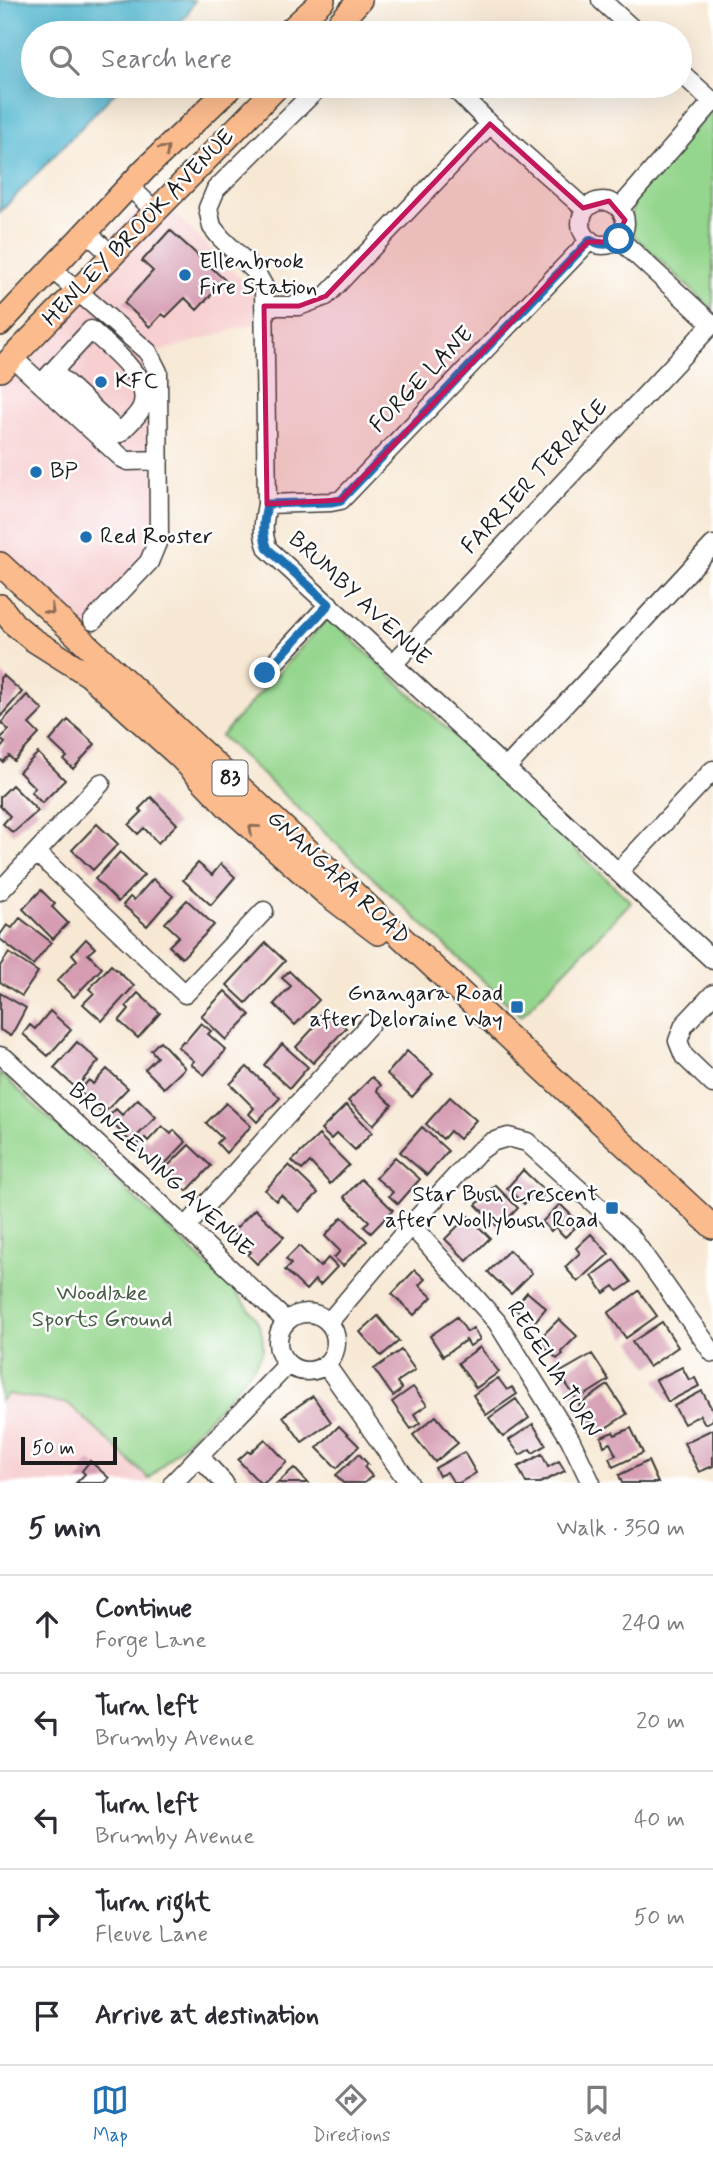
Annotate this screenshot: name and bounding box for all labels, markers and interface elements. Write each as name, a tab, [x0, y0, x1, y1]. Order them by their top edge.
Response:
search box	[21, 21, 692, 98]
icon: search	[45, 41, 83, 79]
text: Search here	[101, 43, 232, 77]
street label: HENLEY BROOK AVENUE	[36, 123, 242, 333]
one-way arrow	[156, 146, 169, 159]
route start	[603, 223, 634, 254]
place label: Ellenbrook Fire Station	[199, 247, 317, 303]
marker: Ellenbrook Fire Station	[177, 267, 193, 283]
street label: FORGE LANE	[363, 320, 481, 440]
place label: KFC	[115, 367, 159, 397]
marker: KFC	[93, 374, 109, 390]
street label: FARRIER TERRACE	[455, 393, 615, 561]
place label: BP	[50, 457, 78, 487]
marker: BP	[28, 464, 44, 480]
place label: Red Rooster	[100, 522, 213, 552]
street label: BRUMBY AVENUE	[281, 525, 437, 673]
marker: Red Rooster	[78, 529, 94, 545]
one-way arrow	[42, 602, 55, 615]
route end	[249, 657, 280, 688]
road number: 83	[212, 760, 247, 796]
street label: GNANGARA ROAD	[260, 804, 416, 952]
one-way arrow	[248, 825, 261, 837]
place label: Gnangara Road after Deloraine Way	[310, 979, 503, 1035]
marker: Gnangara Road after Deloraine Way	[509, 999, 525, 1015]
street label: BRONZEWING AVENUE	[61, 1076, 259, 1264]
place label: Star Bush Crescent after Woollybush Road	[385, 1180, 598, 1236]
marker: Star Bush Crescent after Woollybush Road	[604, 1200, 620, 1216]
park label: Woodlake Sports Ground	[31, 1279, 173, 1335]
street label: REGELIA TURN	[499, 1296, 607, 1444]
scale bar	[21, 1434, 117, 1466]
text: 50 m	[32, 1436, 75, 1461]
text: 5 min	[28, 1509, 102, 1548]
text: Walk · 350 m	[557, 1514, 685, 1544]
text: Continue	[95, 1592, 192, 1626]
icon: ahead	[28, 1605, 66, 1643]
text: 240 m	[621, 1609, 685, 1639]
text: Forge Lane	[95, 1626, 207, 1656]
text: Turn left	[95, 1690, 199, 1724]
icon: left	[28, 1703, 66, 1741]
text: 20 m	[636, 1707, 685, 1737]
text: Brumby Avenue	[95, 1724, 254, 1754]
text: Turn left	[95, 1788, 199, 1822]
icon: left	[28, 1801, 66, 1839]
text: 40 m	[634, 1805, 685, 1835]
text: Brumby Avenue	[95, 1822, 254, 1852]
text: Turn right	[95, 1886, 211, 1920]
icon: right	[28, 1899, 66, 1937]
text: 50 m	[634, 1903, 685, 1933]
text: Fleuve Lane	[95, 1920, 208, 1950]
icon: arrive	[28, 1997, 66, 2035]
text: Arrive at destination	[95, 1999, 319, 2033]
tab: Map	[91, 2081, 129, 2148]
tab: Directions	[312, 2081, 391, 2148]
tab: Saved	[573, 2081, 621, 2148]

